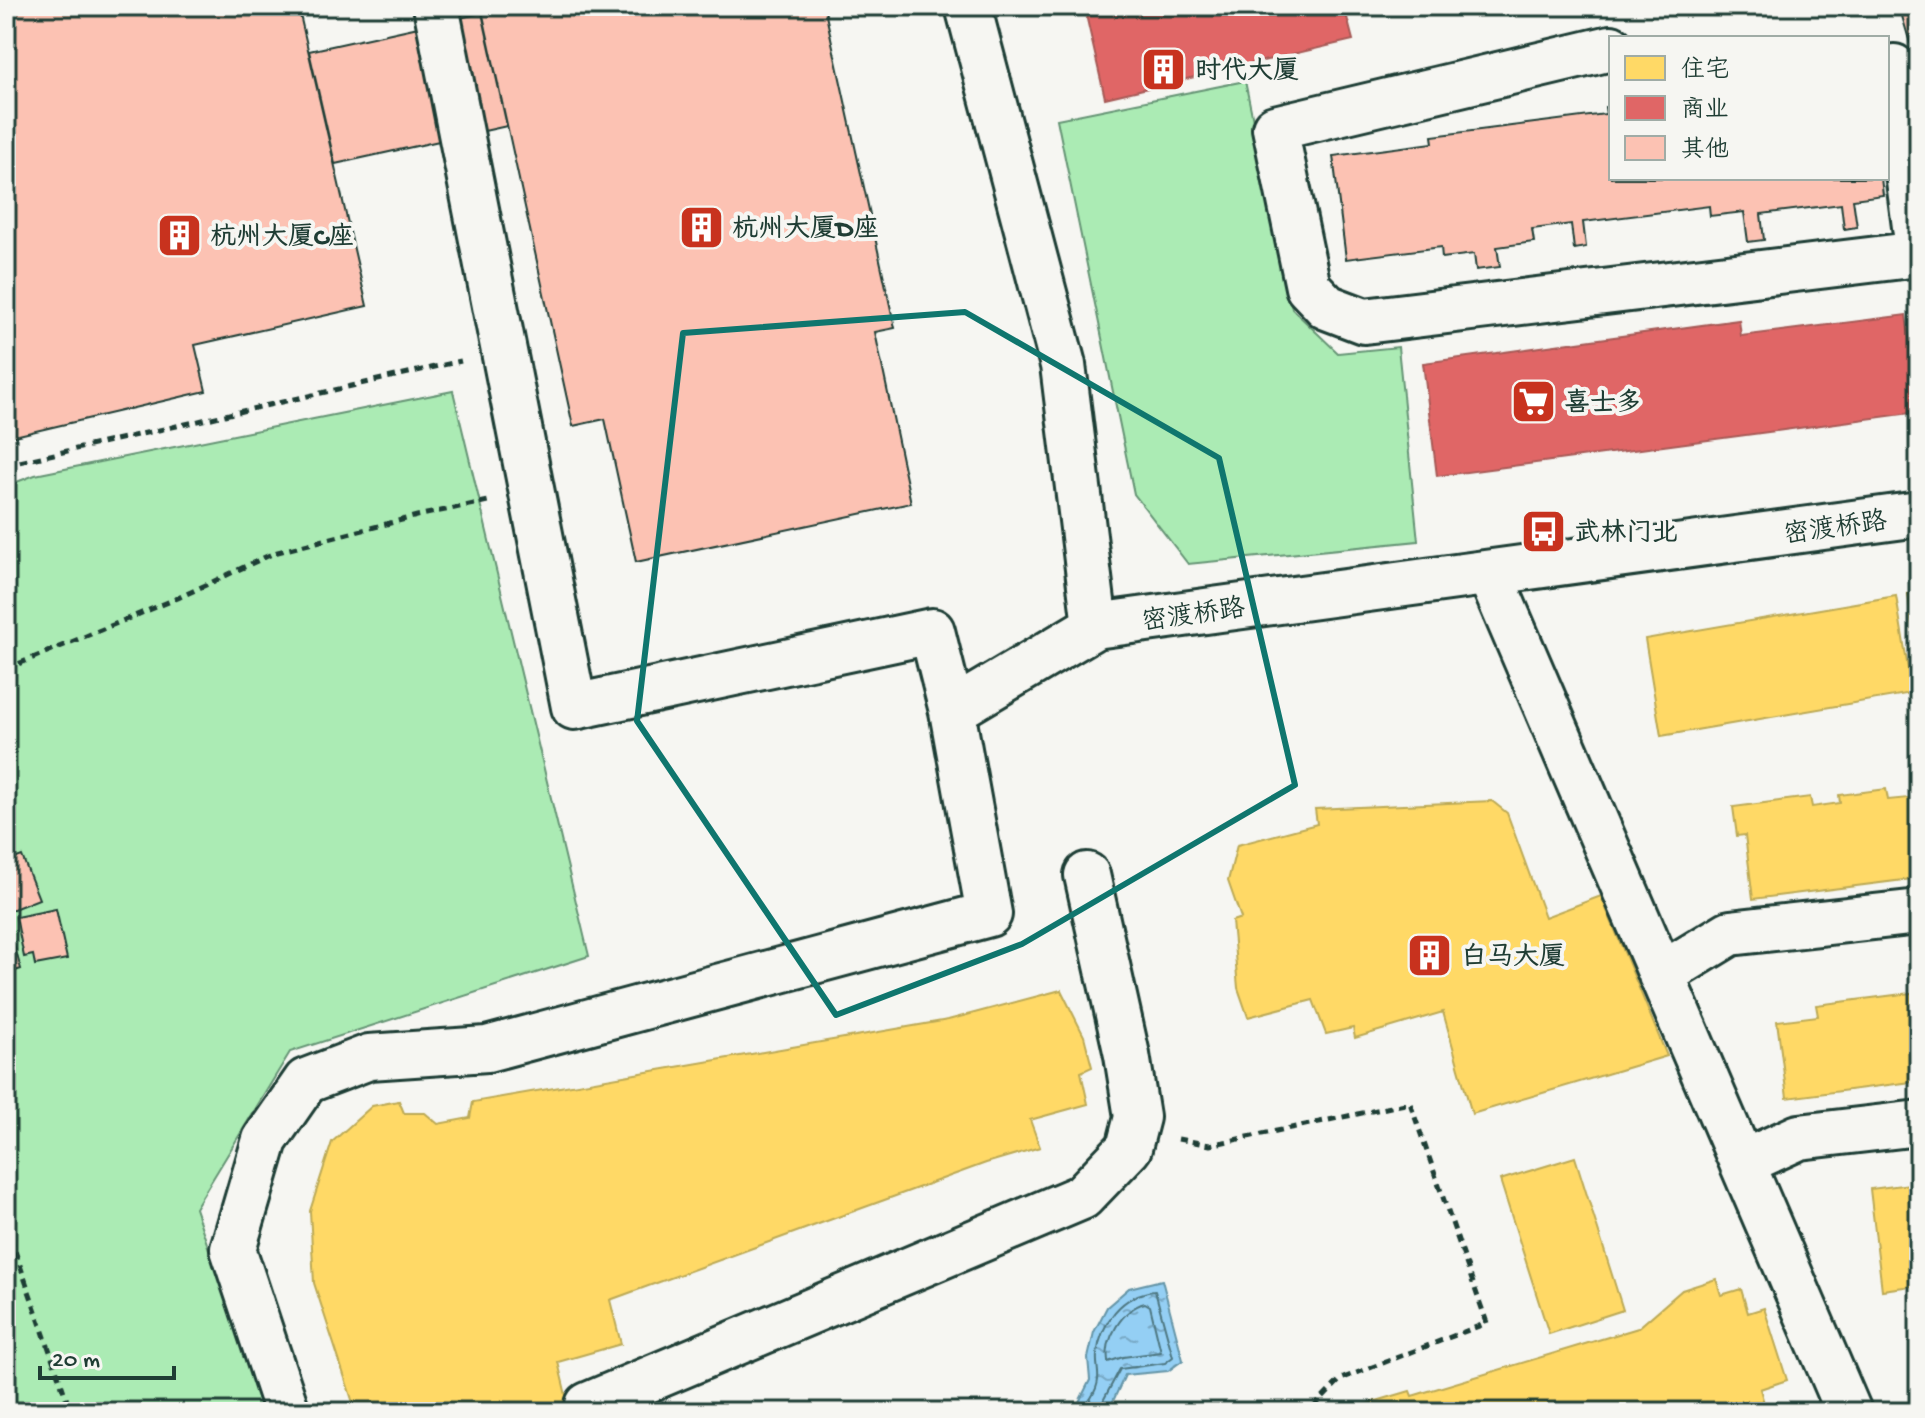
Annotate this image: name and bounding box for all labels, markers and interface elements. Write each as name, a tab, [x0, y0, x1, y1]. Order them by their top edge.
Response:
legend	[1609, 36, 1889, 180]
building icon: 时代大厦	[1140, 45, 1188, 93]
place label: 时代大厦	[1195, 56, 1299, 89]
text: 住宅	[1681, 56, 1729, 86]
text: 商业	[1681, 96, 1729, 126]
text: 其他	[1681, 136, 1729, 166]
building icon: 杭州大厦D座	[677, 203, 725, 251]
building icon: 杭州大厦C座	[155, 211, 203, 259]
place label: 杭州大厦D座	[732, 214, 879, 247]
place label: 杭州大厦C座	[210, 222, 354, 255]
supermarket icon: 喜士多	[1509, 377, 1557, 425]
place label: 喜士多	[1564, 388, 1642, 421]
street label: 密渡桥路	[1782, 506, 1889, 553]
bus stop icon: 武林门北	[1519, 507, 1567, 555]
place label: 武林门北	[1574, 518, 1678, 551]
street label: 密渡桥路	[1140, 593, 1247, 640]
building icon: 白马大厦	[1406, 931, 1454, 979]
place label: 白马大厦	[1461, 942, 1565, 975]
scale bar	[40, 1330, 174, 1380]
text: 20 m	[52, 1347, 100, 1376]

